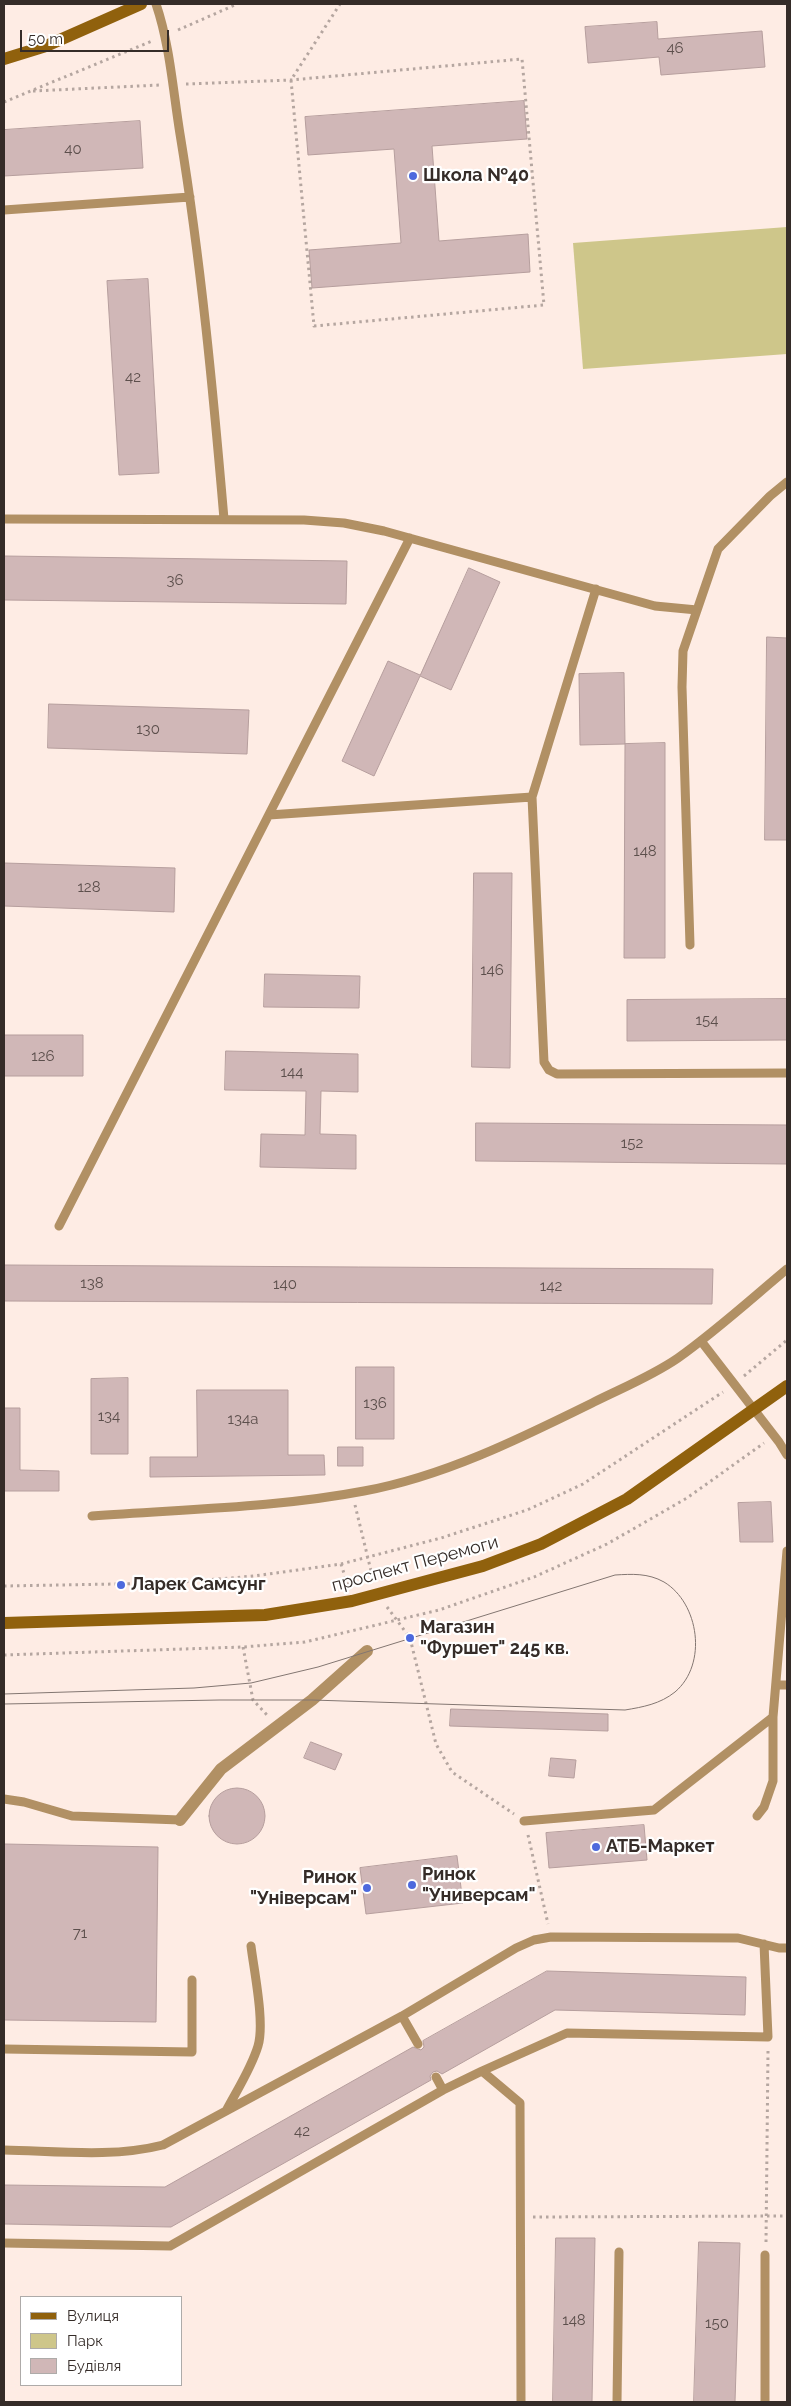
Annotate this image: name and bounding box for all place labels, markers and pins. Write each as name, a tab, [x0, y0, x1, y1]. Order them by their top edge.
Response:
place label: Школа №40	[423, 165, 529, 187]
marker: Школа №40	[407, 170, 419, 182]
place label: Ларек Самсунг	[131, 1574, 266, 1596]
marker: Ларек Самсунг	[115, 1579, 127, 1591]
place label: Магазин "Фуршет" 245 кв.	[420, 1617, 569, 1660]
marker: Магазин "Фуршет" 245 кв.	[404, 1632, 416, 1644]
place label: АТБ-Маркет	[606, 1836, 714, 1858]
marker: АТБ-Маркет	[590, 1841, 602, 1853]
place label: Ринок "Универсам"	[422, 1864, 536, 1906]
place label: Ринок "Універсам"	[250, 1867, 357, 1910]
marker: Ринок "Универсам"	[406, 1879, 418, 1891]
marker: Ринок "Універсам"	[361, 1882, 373, 1894]

